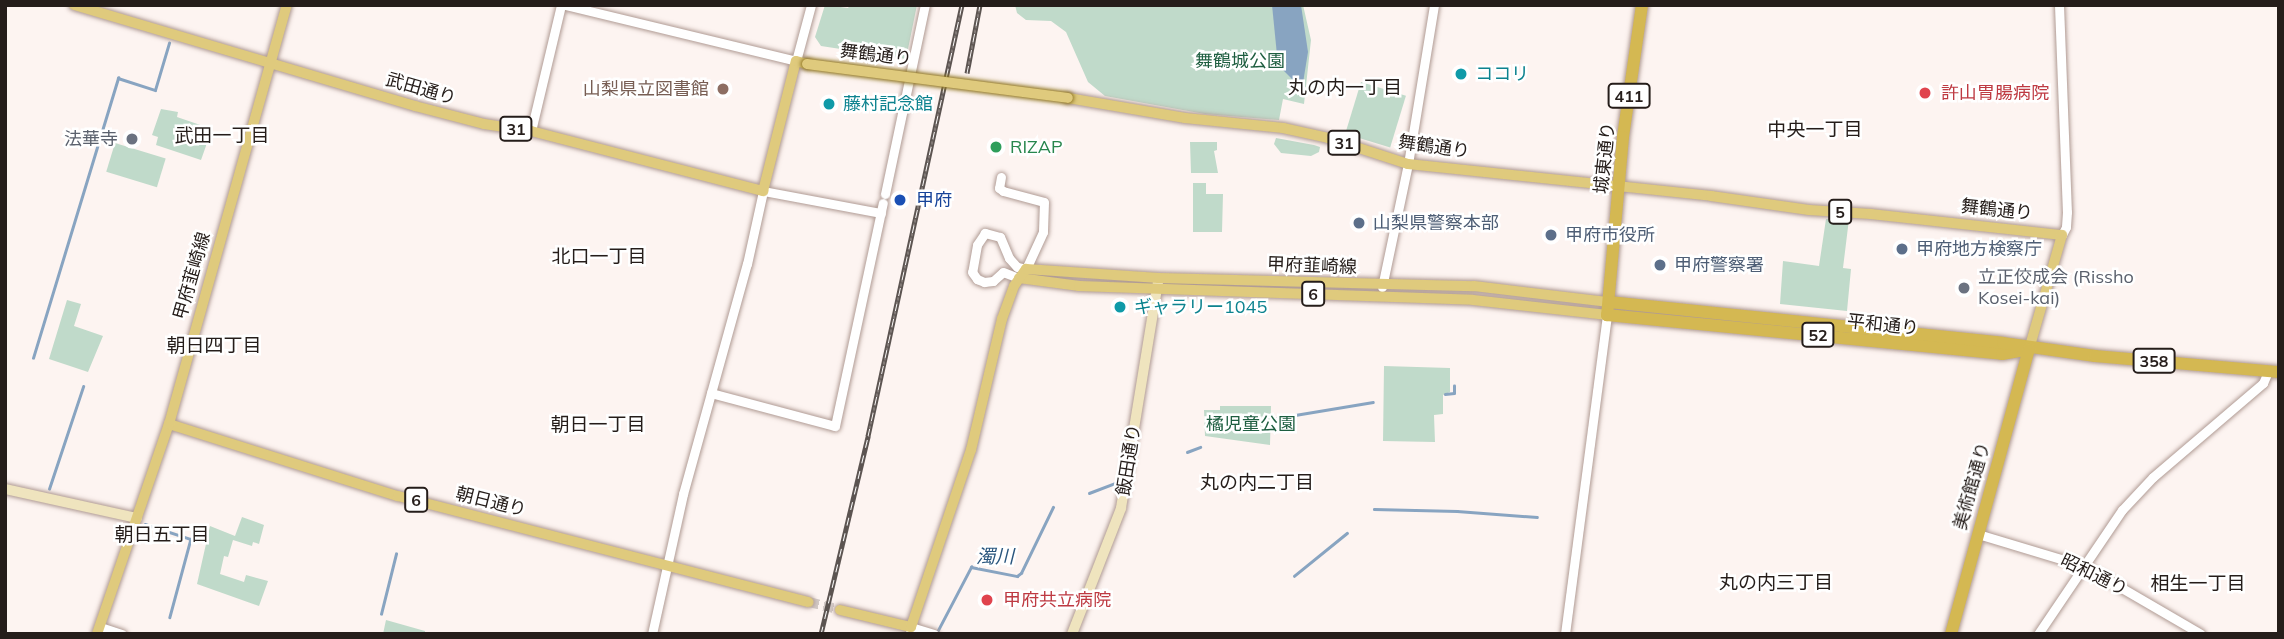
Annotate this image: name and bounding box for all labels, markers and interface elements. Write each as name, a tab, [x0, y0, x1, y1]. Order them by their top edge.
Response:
street label: 舞鶴通り	[839, 40, 913, 70]
park label: 舞鶴城公園	[1195, 50, 1285, 72]
place label: ココリ	[1475, 63, 1529, 85]
marker: ココリ	[1453, 66, 1469, 82]
street label: 武田通り	[383, 69, 459, 109]
district label: 丸の内一丁目	[1288, 77, 1402, 99]
place label: 山梨県立図書館	[583, 78, 709, 100]
marker: 山梨県立図書館	[715, 81, 731, 97]
place label: 許山胃腸病院	[1941, 82, 2049, 104]
road number: 411	[1606, 83, 1652, 108]
marker: 許山胃腸病院	[1915, 83, 1935, 103]
place label: 藤村記念館	[843, 93, 933, 115]
marker: 藤村記念館	[821, 96, 837, 112]
road number: 31	[498, 116, 534, 141]
district label: 中央一丁目	[1768, 119, 1862, 141]
street label: 城東通り	[1590, 121, 1620, 195]
district label: 武田一丁目	[175, 125, 269, 147]
place label: 法華寺	[64, 128, 118, 150]
road number: 31	[1326, 130, 1362, 155]
marker: 法華寺	[124, 131, 140, 147]
street label: 舞鶴通り	[1397, 131, 1471, 163]
place label: RIZAP	[1010, 136, 1063, 158]
marker: RIZAP	[988, 139, 1004, 155]
place label: 甲府	[916, 189, 952, 211]
marker: 甲府	[890, 190, 910, 210]
street label: 舞鶴通り	[1960, 195, 2034, 225]
road number: 5	[1828, 200, 1852, 224]
place label: 山梨県警察本部	[1373, 212, 1499, 234]
marker: 山梨県警察本部	[1351, 215, 1367, 231]
place label: 甲府市役所	[1565, 224, 1655, 246]
marker: 甲府市役所	[1543, 227, 1559, 243]
street label: 甲府韮崎線	[169, 230, 215, 322]
place label: 甲府地方検察庁	[1916, 238, 2042, 260]
marker: 甲府地方検察庁	[1894, 241, 1910, 257]
district label: 北口一丁目	[552, 246, 646, 268]
street label: 甲府韮崎線	[1267, 254, 1357, 278]
place label: 甲府警察署	[1674, 254, 1764, 276]
marker: 甲府警察署	[1652, 257, 1668, 273]
place label: 立正佼成会 (Rissho Kosei-kai)	[1978, 267, 2134, 310]
marker: 立正佼成会 (Rissho Kosei-kai)	[1956, 280, 1972, 296]
road number: 6	[1301, 282, 1325, 306]
place label: ギャラリー1045	[1134, 296, 1267, 318]
marker: ギャラリー1045	[1112, 299, 1128, 315]
street label: 平和通り	[1846, 310, 1920, 340]
road number: 52	[1800, 322, 1836, 348]
district label: 朝日四丁目	[167, 335, 261, 357]
road number: 358	[2131, 348, 2177, 374]
park label: 橘児童公園	[1206, 413, 1296, 435]
district label: 朝日一丁目	[551, 414, 645, 436]
street label: 飯田通り	[1113, 423, 1145, 497]
street label: 美術館通り	[1949, 440, 1995, 532]
district label: 丸の内二丁目	[1200, 472, 1314, 494]
street label: 朝日通り	[453, 483, 529, 521]
road number: 6	[404, 488, 428, 512]
district label: 朝日五丁目	[115, 524, 209, 546]
water label: 濁川	[976, 546, 1014, 568]
street label: 昭和通り	[2057, 550, 2131, 600]
district label: 丸の内三丁目	[1719, 572, 1833, 594]
district label: 相生一丁目	[2151, 573, 2245, 595]
place label: 甲府共立病院	[1003, 589, 1111, 611]
marker: 甲府共立病院	[977, 590, 997, 610]

